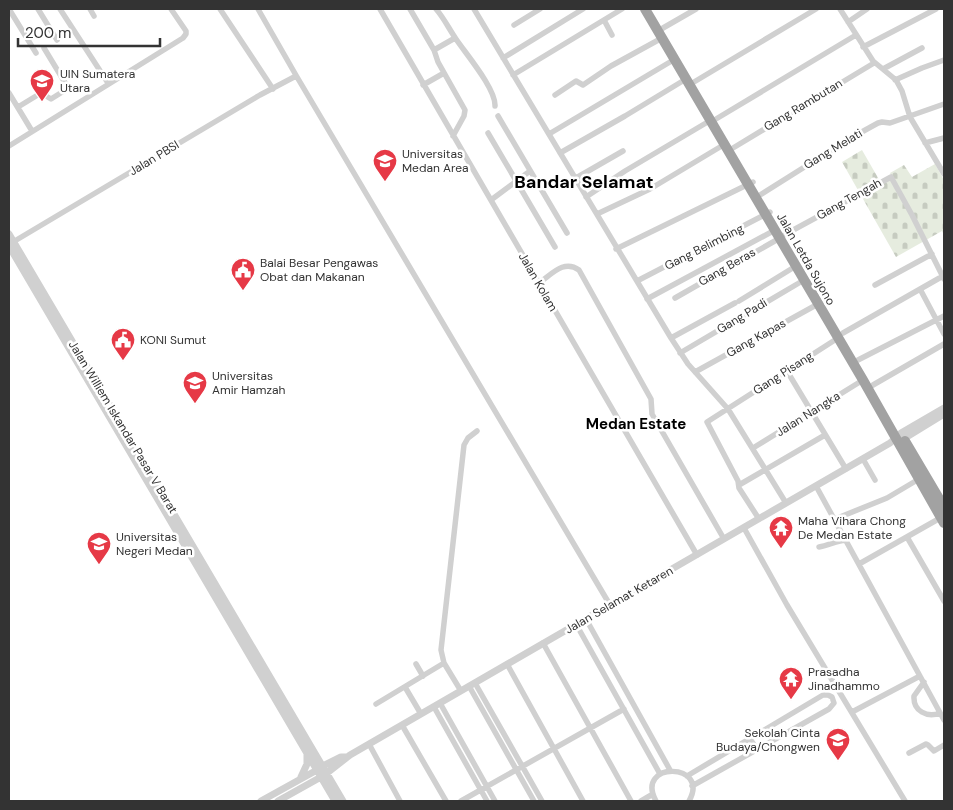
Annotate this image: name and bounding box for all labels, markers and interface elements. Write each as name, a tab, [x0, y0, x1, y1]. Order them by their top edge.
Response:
scale bar	[18, 15, 160, 47]
text: 200 m	[25, 23, 71, 43]
place label: UIN Sumatera Utara	[60, 66, 135, 96]
school or university icon: UIN Sumatera Utara	[29, 68, 55, 102]
street label: Gang Rambutan	[761, 75, 845, 135]
street label: Gang Melati	[801, 125, 865, 173]
street label: Jalan PBSI	[126, 137, 182, 179]
place label: Universitas Medan Area	[402, 146, 469, 176]
school or university icon: Universitas Medan Area	[372, 148, 398, 182]
district label: Bandar Selamat	[514, 170, 654, 194]
street label: Gang Tengah	[814, 175, 884, 223]
street label: Jalan Letda Sujono	[773, 210, 839, 308]
street label: Gang Belimbing	[662, 220, 747, 274]
street label: Gang Beras	[696, 244, 758, 290]
street label: Jalan Kolam	[515, 250, 561, 314]
place label: Balai Besar Pengawas Obat dan Makanan	[260, 255, 378, 285]
public building icon: Balai Besar Pengawas Obat dan Makanan	[230, 257, 256, 291]
street label: Gang Padi	[714, 295, 770, 337]
street label: Gang Kapas	[723, 315, 789, 361]
public building icon: KONI Sumut	[110, 327, 136, 361]
place label: KONI Sumut	[140, 332, 207, 348]
street label: Jalan Williem Iskandar Pasar V Barat	[65, 338, 181, 517]
street label: Gang Pisang	[750, 348, 816, 398]
place label: Universitas Amir Hamzah	[212, 368, 286, 398]
school or university icon: Universitas Amir Hamzah	[182, 370, 208, 404]
street label: Jalan Nangka	[773, 388, 843, 440]
district label: Medan Estate	[586, 414, 686, 434]
place label: Maha Vihara Chong De Medan Estate	[798, 513, 906, 543]
temple icon: Maha Vihara Chong De Medan Estate	[768, 515, 794, 549]
place label: Universitas Negeri Medan	[116, 529, 193, 559]
school or university icon: Universitas Negeri Medan	[86, 531, 112, 565]
street label: Jalan Selamat Ketaren	[562, 562, 676, 637]
place label: Prasadha Jinadhammo	[808, 664, 880, 694]
temple icon: Prasadha Jinadhammo	[778, 666, 804, 700]
place label: Sekolah Cinta Budaya/Chongwen	[716, 725, 820, 755]
school or university icon: Sekolah Cinta Budaya/Chongwen	[825, 727, 851, 761]

